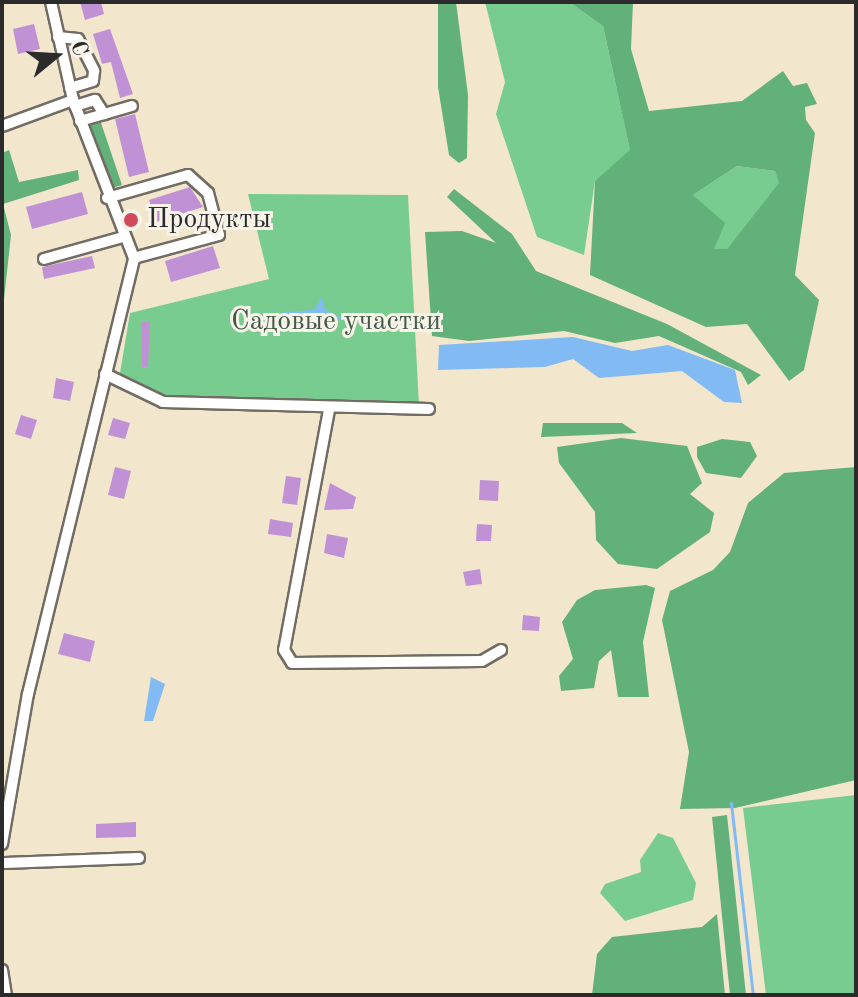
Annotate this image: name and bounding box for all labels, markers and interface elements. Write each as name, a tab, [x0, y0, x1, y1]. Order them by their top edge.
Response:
north arrow	[16, 16, 96, 96]
text: С	[66, 38, 92, 59]
place label: Продукты	[147, 203, 271, 237]
marker: Продукты	[122, 211, 140, 229]
park label: Садовые участки	[231, 305, 441, 339]

